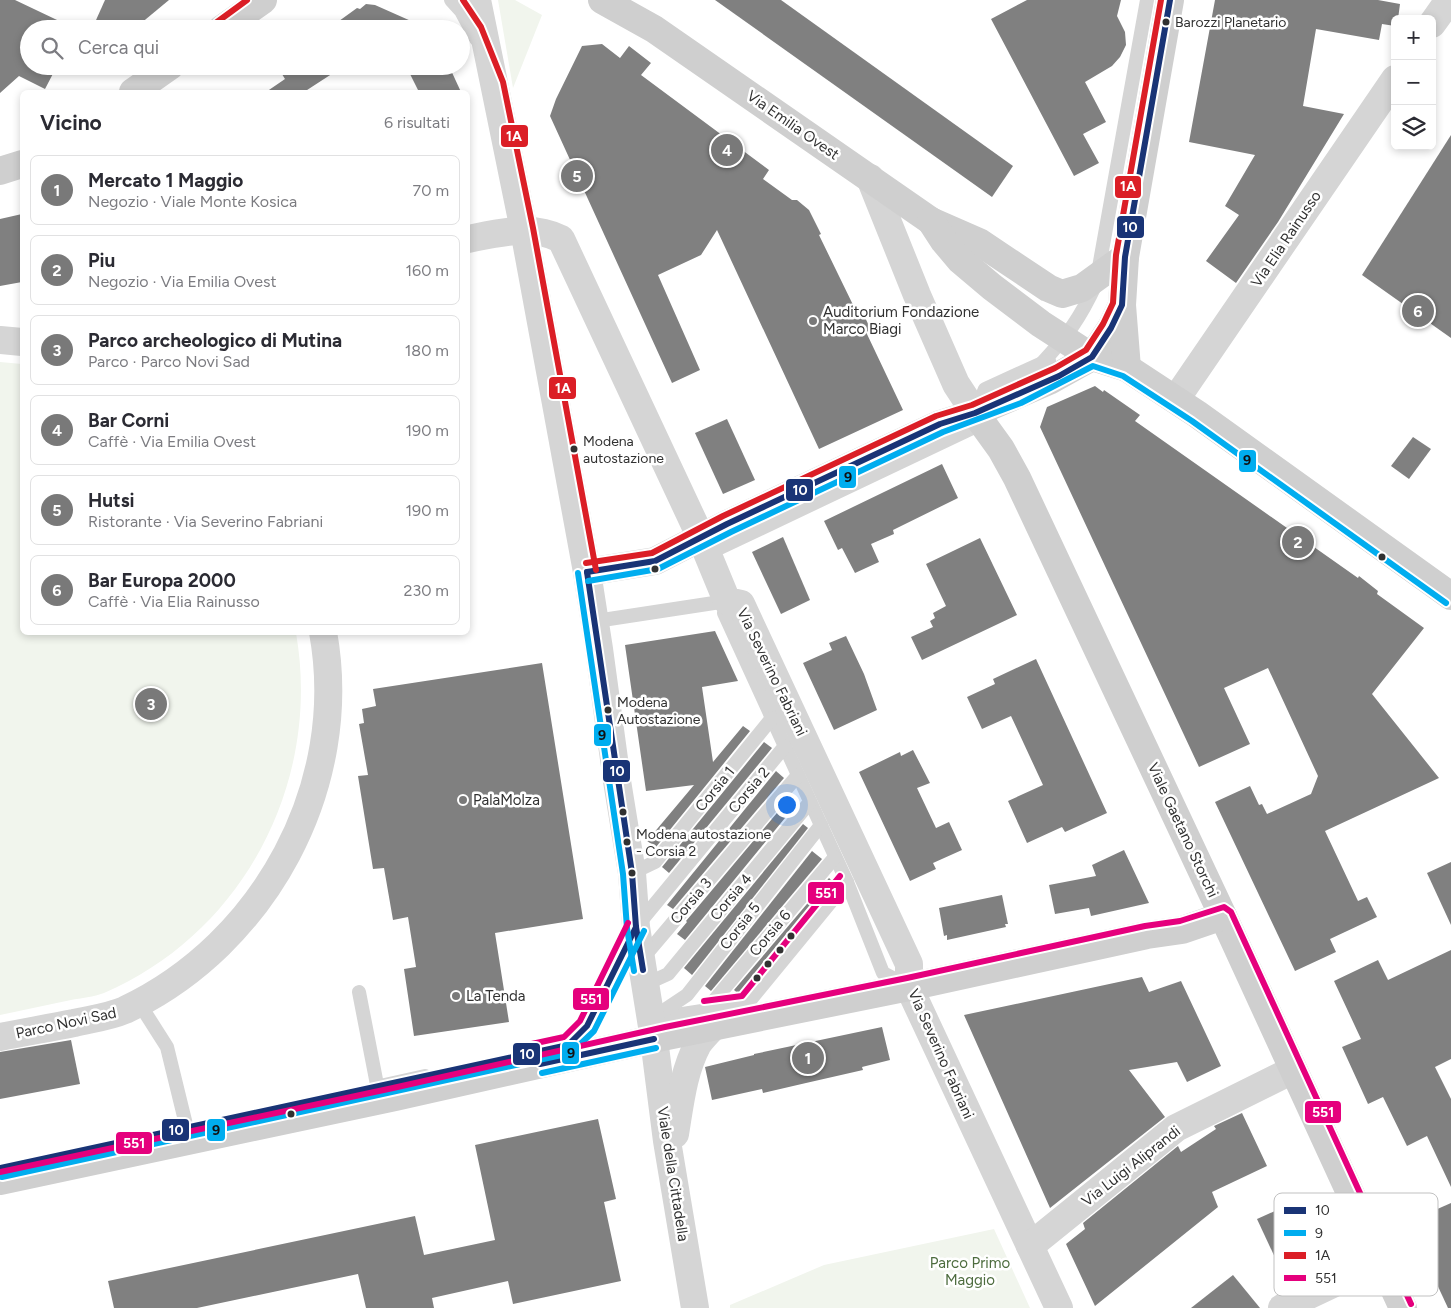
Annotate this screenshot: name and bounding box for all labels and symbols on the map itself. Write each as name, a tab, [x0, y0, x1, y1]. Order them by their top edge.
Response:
place label: Barozzi Planetario	[1175, 14, 1286, 31]
marker: Barozzi Planetario	[1161, 17, 1171, 27]
street label: Via Emilia Ovest	[743, 86, 843, 164]
line badge: 1A	[500, 124, 529, 148]
text: 1A	[506, 128, 522, 145]
pin: 4	[711, 131, 743, 169]
pin: 5	[561, 157, 593, 195]
line badge: 1A	[1114, 175, 1142, 199]
text: 1A	[1120, 178, 1136, 195]
street label: Via Elia Rainusso	[1247, 187, 1325, 291]
line badge: 10	[1116, 215, 1145, 239]
text: 10	[1123, 219, 1137, 236]
pin: 6	[1402, 292, 1434, 330]
place label: Auditorium Fondazione Marco Biagi	[823, 303, 979, 338]
marker: Auditorium Fondazione Marco Biagi	[807, 315, 819, 327]
line badge: 1A	[548, 376, 577, 400]
text: 1A	[555, 380, 571, 397]
place label: Modena autostazione	[583, 433, 664, 467]
marker: Modena autostazione	[569, 444, 579, 454]
line badge: 9	[1238, 449, 1257, 473]
text: 9	[1243, 452, 1251, 469]
line badge: 9	[838, 465, 857, 489]
text: 9	[844, 469, 852, 486]
line badge: 10	[785, 478, 814, 502]
text: 10	[793, 482, 807, 499]
pin: 2	[1282, 523, 1314, 561]
unlabelled marker	[1377, 552, 1387, 562]
unlabelled marker	[650, 564, 660, 574]
street label: Via Severino Fabriani	[733, 605, 811, 739]
pin: 3	[135, 685, 167, 723]
place label: Modena Autostazione	[617, 694, 701, 728]
marker: Modena Autostazione	[603, 705, 613, 715]
line badge: 9	[593, 723, 612, 747]
text: 9	[598, 727, 606, 744]
line badge: 10	[602, 759, 631, 783]
street label: Viale Gaetano Storchi	[1144, 760, 1222, 900]
text: 10	[610, 763, 624, 780]
street label: Corsia 1	[691, 763, 739, 815]
street label: Corsia 2	[724, 763, 774, 817]
place label: PalaMolza	[473, 791, 540, 809]
your location	[774, 792, 800, 818]
marker: PalaMolza	[457, 794, 469, 806]
unlabelled marker	[618, 807, 628, 817]
place label: Modena autostazione - Corsia 2	[636, 826, 772, 860]
marker: Modena autostazione - Corsia 2	[622, 837, 632, 847]
unlabelled marker	[627, 868, 637, 878]
street label: Corsia 4	[706, 870, 756, 924]
street label: Corsia 3	[667, 874, 715, 928]
line badge: 551	[807, 881, 845, 905]
text: 551	[815, 885, 837, 902]
street label: Corsia 5	[716, 899, 764, 953]
street label: Corsia 6	[745, 906, 795, 960]
unlabelled marker	[786, 931, 796, 941]
unlabelled marker	[775, 945, 785, 955]
unlabelled marker	[763, 959, 773, 969]
unlabelled marker	[752, 973, 762, 983]
street label: Via Severino Fabriani	[904, 986, 978, 1122]
place label: La Tenda	[466, 987, 526, 1005]
line badge: 551	[572, 987, 610, 1011]
marker: La Tenda	[450, 990, 462, 1002]
text: 551	[580, 991, 602, 1008]
street label: Parco Novi Sad	[14, 1004, 118, 1042]
pin: 1	[792, 1039, 824, 1077]
line badge: 9	[561, 1041, 580, 1065]
line badge: 10	[512, 1042, 541, 1066]
text: 9	[567, 1045, 575, 1062]
text: 10	[520, 1046, 534, 1063]
line badge: 551	[1304, 1100, 1342, 1124]
text: 551	[1312, 1104, 1334, 1121]
street label: Viale della Cittadella	[653, 1105, 693, 1243]
unlabelled marker	[286, 1109, 296, 1119]
line badge: 10	[161, 1118, 190, 1142]
line badge: 9	[206, 1118, 226, 1142]
text: 10	[169, 1122, 183, 1139]
text: 9	[212, 1122, 220, 1139]
street label: Via Luigi Aliprandi	[1078, 1122, 1184, 1210]
line badge: 551	[115, 1131, 153, 1155]
text: 551	[123, 1135, 145, 1152]
legend	[1274, 1193, 1438, 1296]
text: 10	[1315, 1202, 1330, 1219]
text: 9	[1315, 1225, 1323, 1242]
text: 1A	[1315, 1247, 1331, 1264]
park label: Parco Primo Maggio	[930, 1254, 1011, 1289]
text: 551	[1315, 1270, 1337, 1287]

